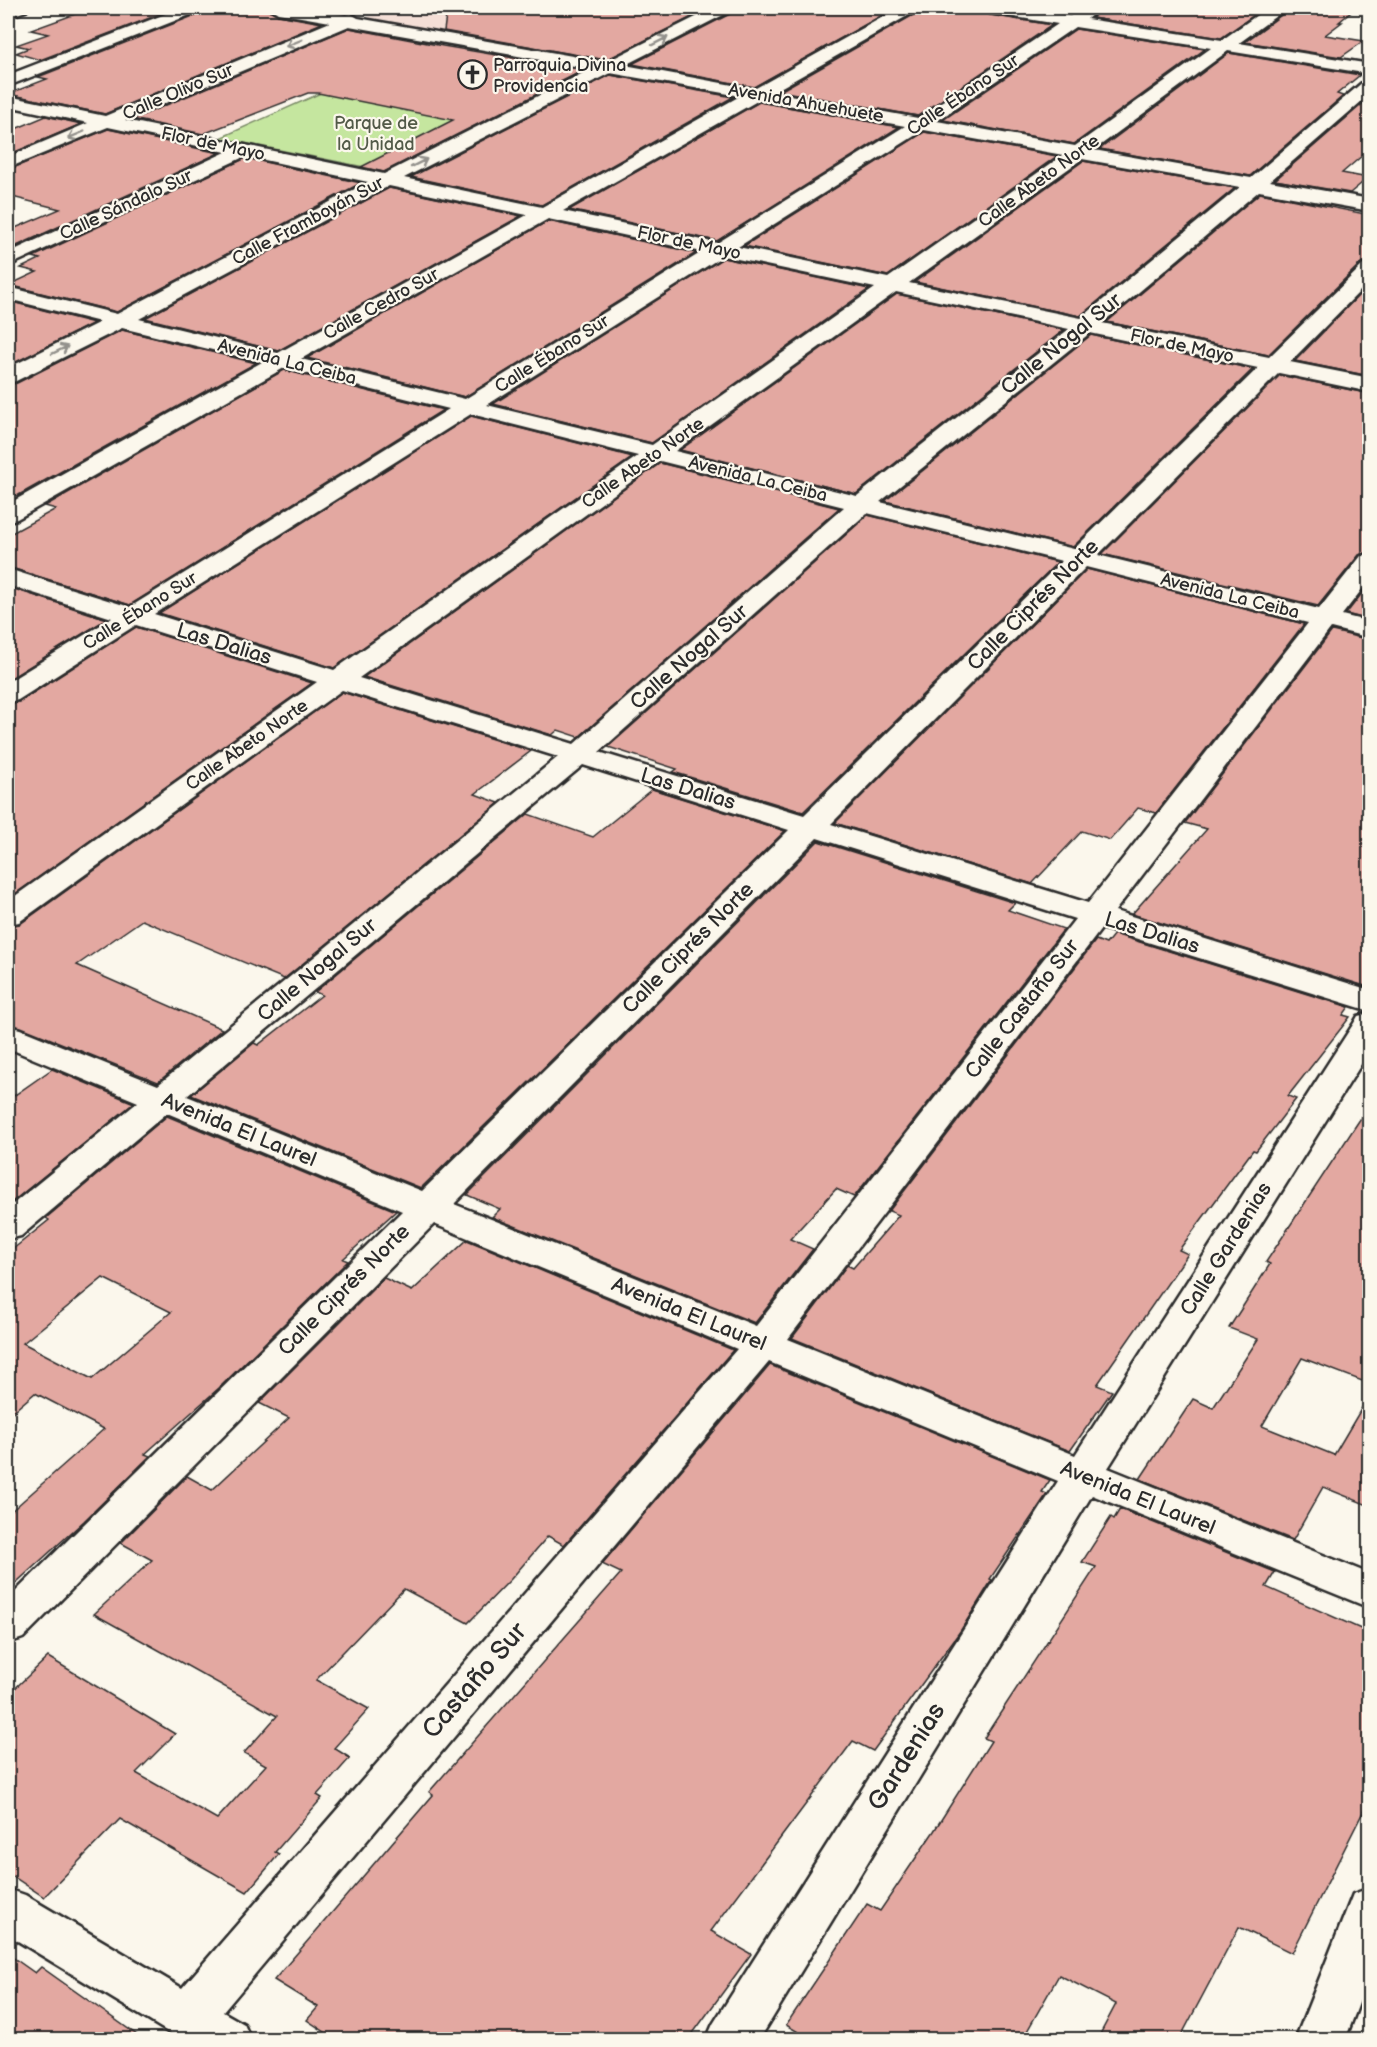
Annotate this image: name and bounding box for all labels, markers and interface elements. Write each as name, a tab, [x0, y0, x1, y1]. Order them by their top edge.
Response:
one-way arrow	[651, 34, 669, 46]
one-way arrow	[285, 38, 304, 49]
street label: Calle Ébano Sur	[902, 48, 1023, 140]
place label: Parroquia Divina Providencia	[493, 55, 626, 97]
street label: Calle Olivo Sur	[119, 59, 237, 125]
church icon: Parroquia Divina Providencia	[456, 59, 488, 91]
street label: Avenida Ahuehuete	[727, 79, 886, 127]
park label: Parque de la Unidad	[334, 113, 418, 155]
street label: Flor de Mayo	[159, 123, 267, 165]
one-way arrow	[67, 130, 85, 141]
street label: Calle Abeto Norte	[974, 130, 1104, 232]
one-way arrow	[410, 157, 428, 168]
street label: Calle Sándalo Sur	[56, 165, 196, 245]
street label: Calle Framboyán Sur	[229, 172, 388, 270]
street label: Flor de Mayo	[635, 222, 743, 264]
street label: Calle Cedro Sur	[320, 263, 443, 344]
street label: Calle Nogal Sur	[996, 288, 1127, 400]
street label: Calle Ébano Sur	[490, 309, 613, 397]
street label: Flor de Mayo	[1128, 325, 1236, 367]
street label: Avenida La Ceiba	[215, 335, 359, 389]
one-way arrow	[51, 344, 68, 356]
street label: Calle Abeto Norte	[578, 413, 708, 513]
street label: Avenida La Ceiba	[686, 452, 830, 506]
street label: Calle Ciprés Norte	[962, 534, 1104, 676]
street label: Calle Ébano Sur	[78, 566, 201, 654]
street label: Avenida La Ceiba	[1158, 569, 1302, 623]
street label: Calle Nogal Sur	[625, 599, 753, 715]
street label: Las Dalias	[173, 618, 275, 670]
street label: Calle Abeto Norte	[182, 695, 312, 795]
street label: Las Dalias	[637, 763, 739, 815]
street label: Calle Ciprés Norte	[617, 877, 759, 1019]
street label: Las Dalias	[1101, 907, 1203, 959]
street label: Calle Nogal Sur	[252, 913, 382, 1027]
street label: Calle Castaño Sur	[960, 934, 1084, 1084]
street label: Avenida El Laurel	[158, 1088, 320, 1172]
street label: Calle Gardenias	[1175, 1178, 1277, 1320]
street label: Calle Ciprés Norte	[273, 1219, 415, 1361]
street label: Avenida El Laurel	[608, 1272, 770, 1356]
street label: Avenida El Laurel	[1057, 1456, 1219, 1540]
street label: Castaño Sur	[416, 1616, 534, 1745]
street label: Gardenias	[862, 1697, 952, 1817]

